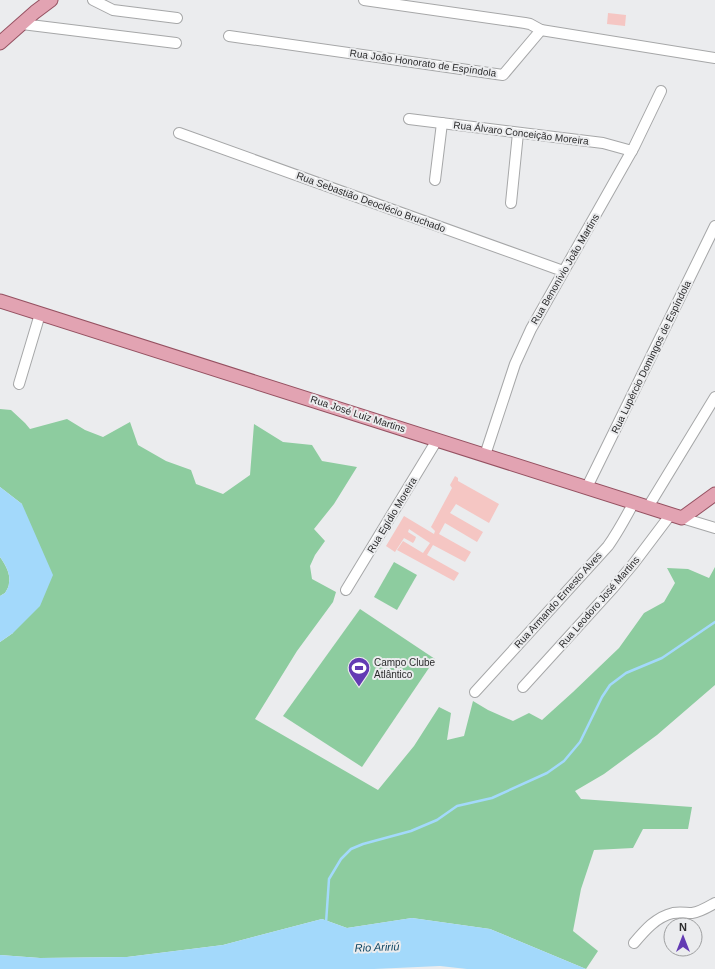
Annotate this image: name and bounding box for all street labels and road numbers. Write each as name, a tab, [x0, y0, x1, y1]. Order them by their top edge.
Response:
street label: Rua João Honorato de Espíndola	[349, 47, 497, 79]
street label: Rua Álvaro Conceição Moreira	[453, 118, 590, 147]
street label: Rua Sebastião Deoclécio Bruchado	[295, 170, 447, 234]
street label: Rua Benonívio João Martins	[529, 212, 601, 326]
street label: Rua Lupércio Domingos de Espíndola	[609, 278, 693, 435]
street label: Rua José Luiz Martins	[309, 393, 407, 435]
street label: Rua Egídio Moreira	[365, 475, 419, 555]
street label: Rua Armando Ernesto Alves	[512, 550, 604, 650]
street label: Rua Leodoro José Martins	[556, 554, 642, 650]

